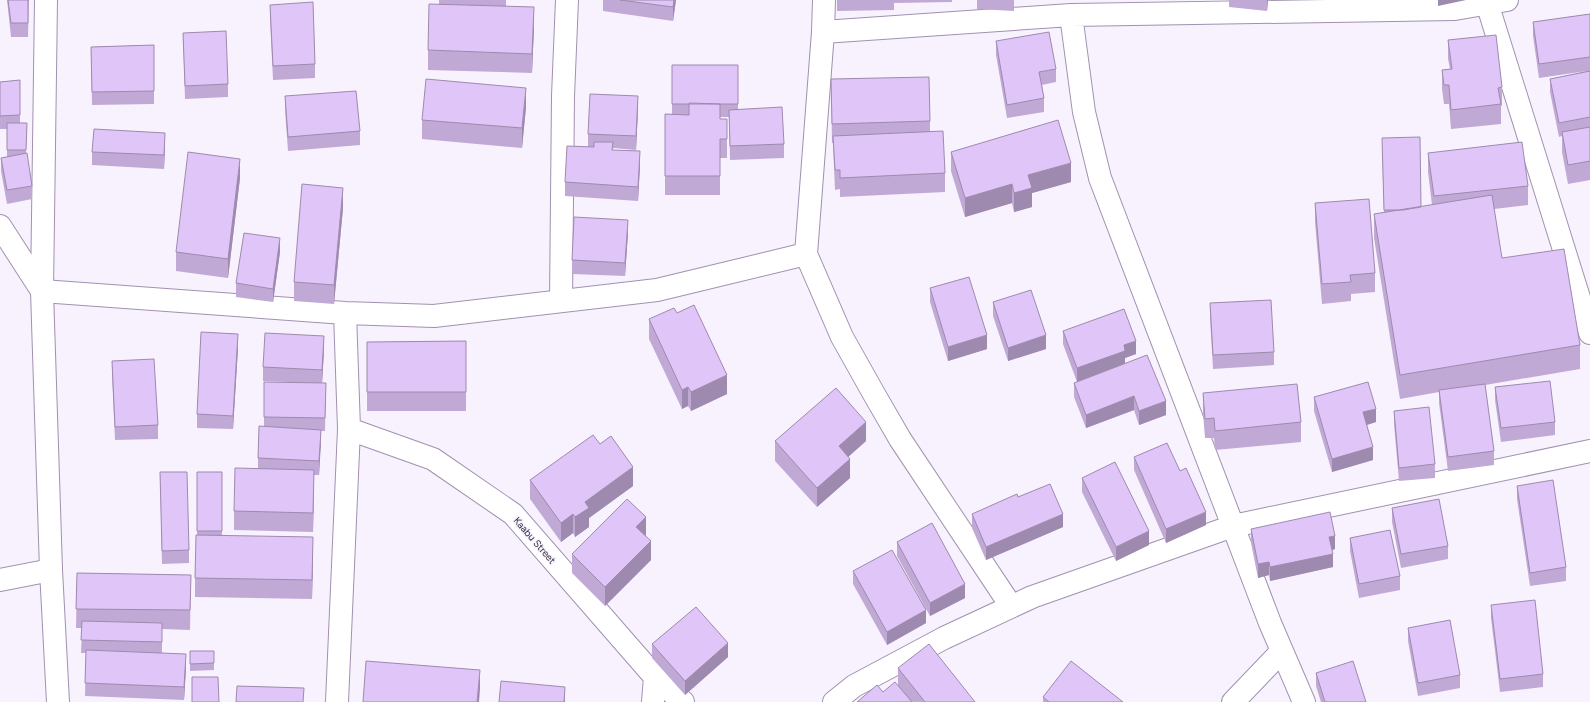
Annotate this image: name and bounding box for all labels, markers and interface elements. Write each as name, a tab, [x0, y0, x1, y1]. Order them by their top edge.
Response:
street label: Kaabu Street	[511, 514, 559, 567]

